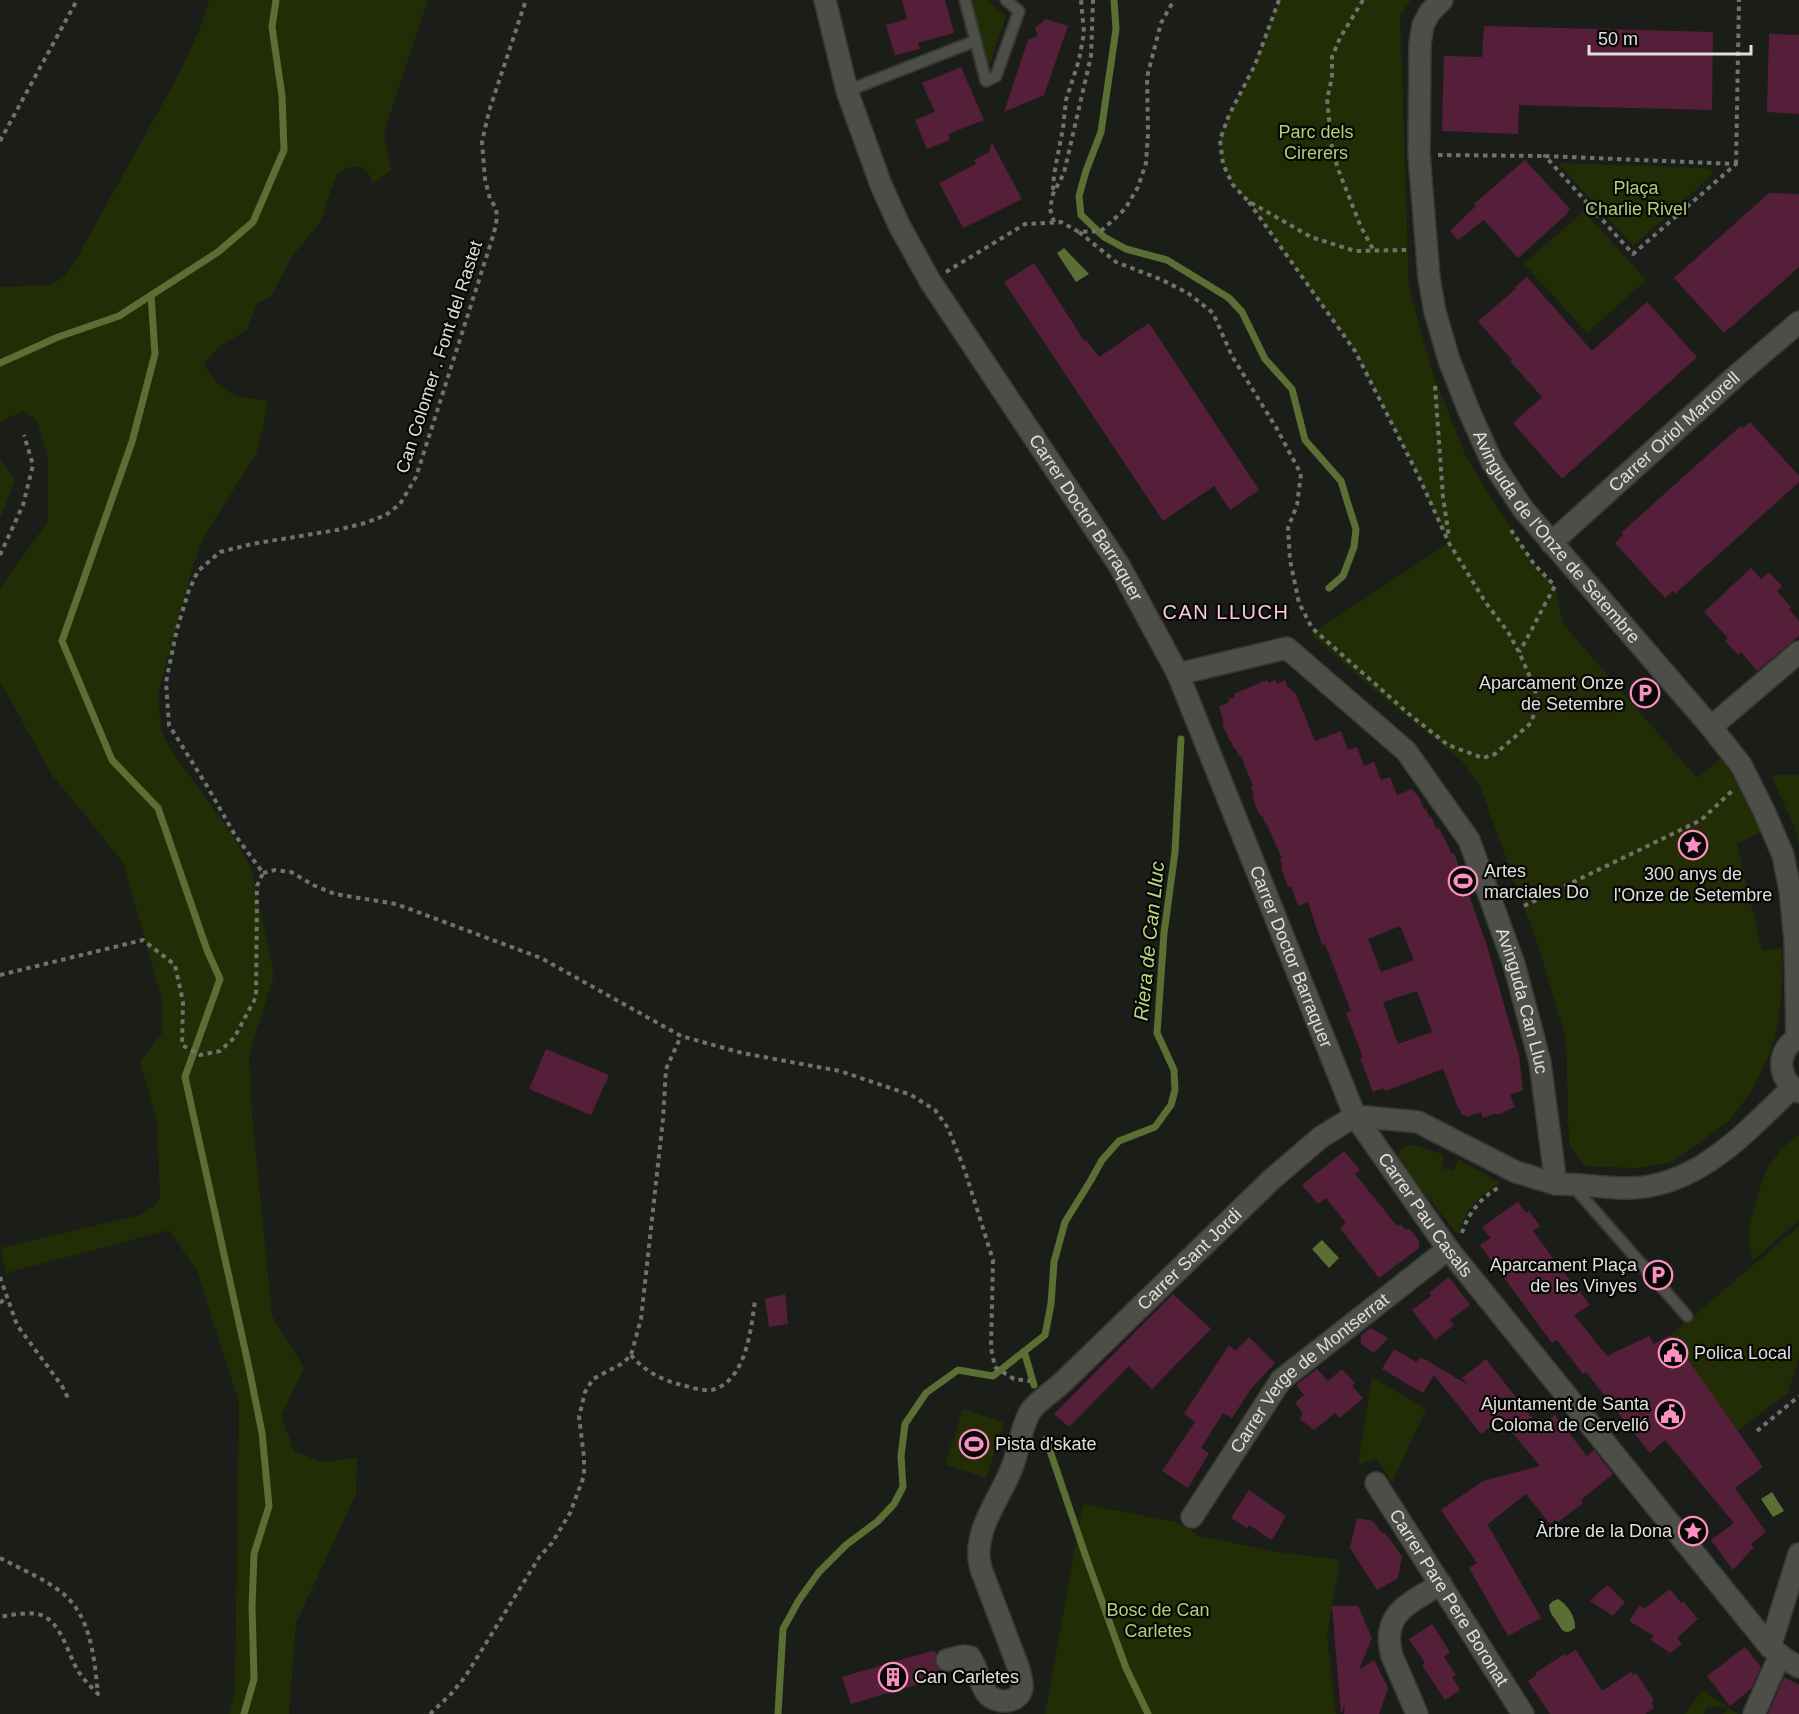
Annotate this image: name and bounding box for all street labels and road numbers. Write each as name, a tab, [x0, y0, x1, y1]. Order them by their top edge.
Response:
street label: Can Colomer . Font del Rastet	[392, 238, 486, 476]
street label: Carrer Oriol Martorell	[1605, 368, 1744, 496]
street label: Avinguda de l'Onze de Setembre	[1469, 427, 1644, 647]
street label: Carrer Doctor Barraquer	[1025, 431, 1147, 605]
street label: Carrer Doctor Barraquer	[1246, 863, 1337, 1051]
street label: Avinguda Can Lluc	[1492, 925, 1551, 1075]
street label: Carrer Pau Casals	[1374, 1149, 1477, 1281]
street label: Carrer Sant Jordi	[1133, 1204, 1246, 1314]
street label: Carrer Verge de Montserrat	[1226, 1289, 1393, 1457]
street label: Carrer Pare Pere Boronat	[1385, 1506, 1513, 1690]

